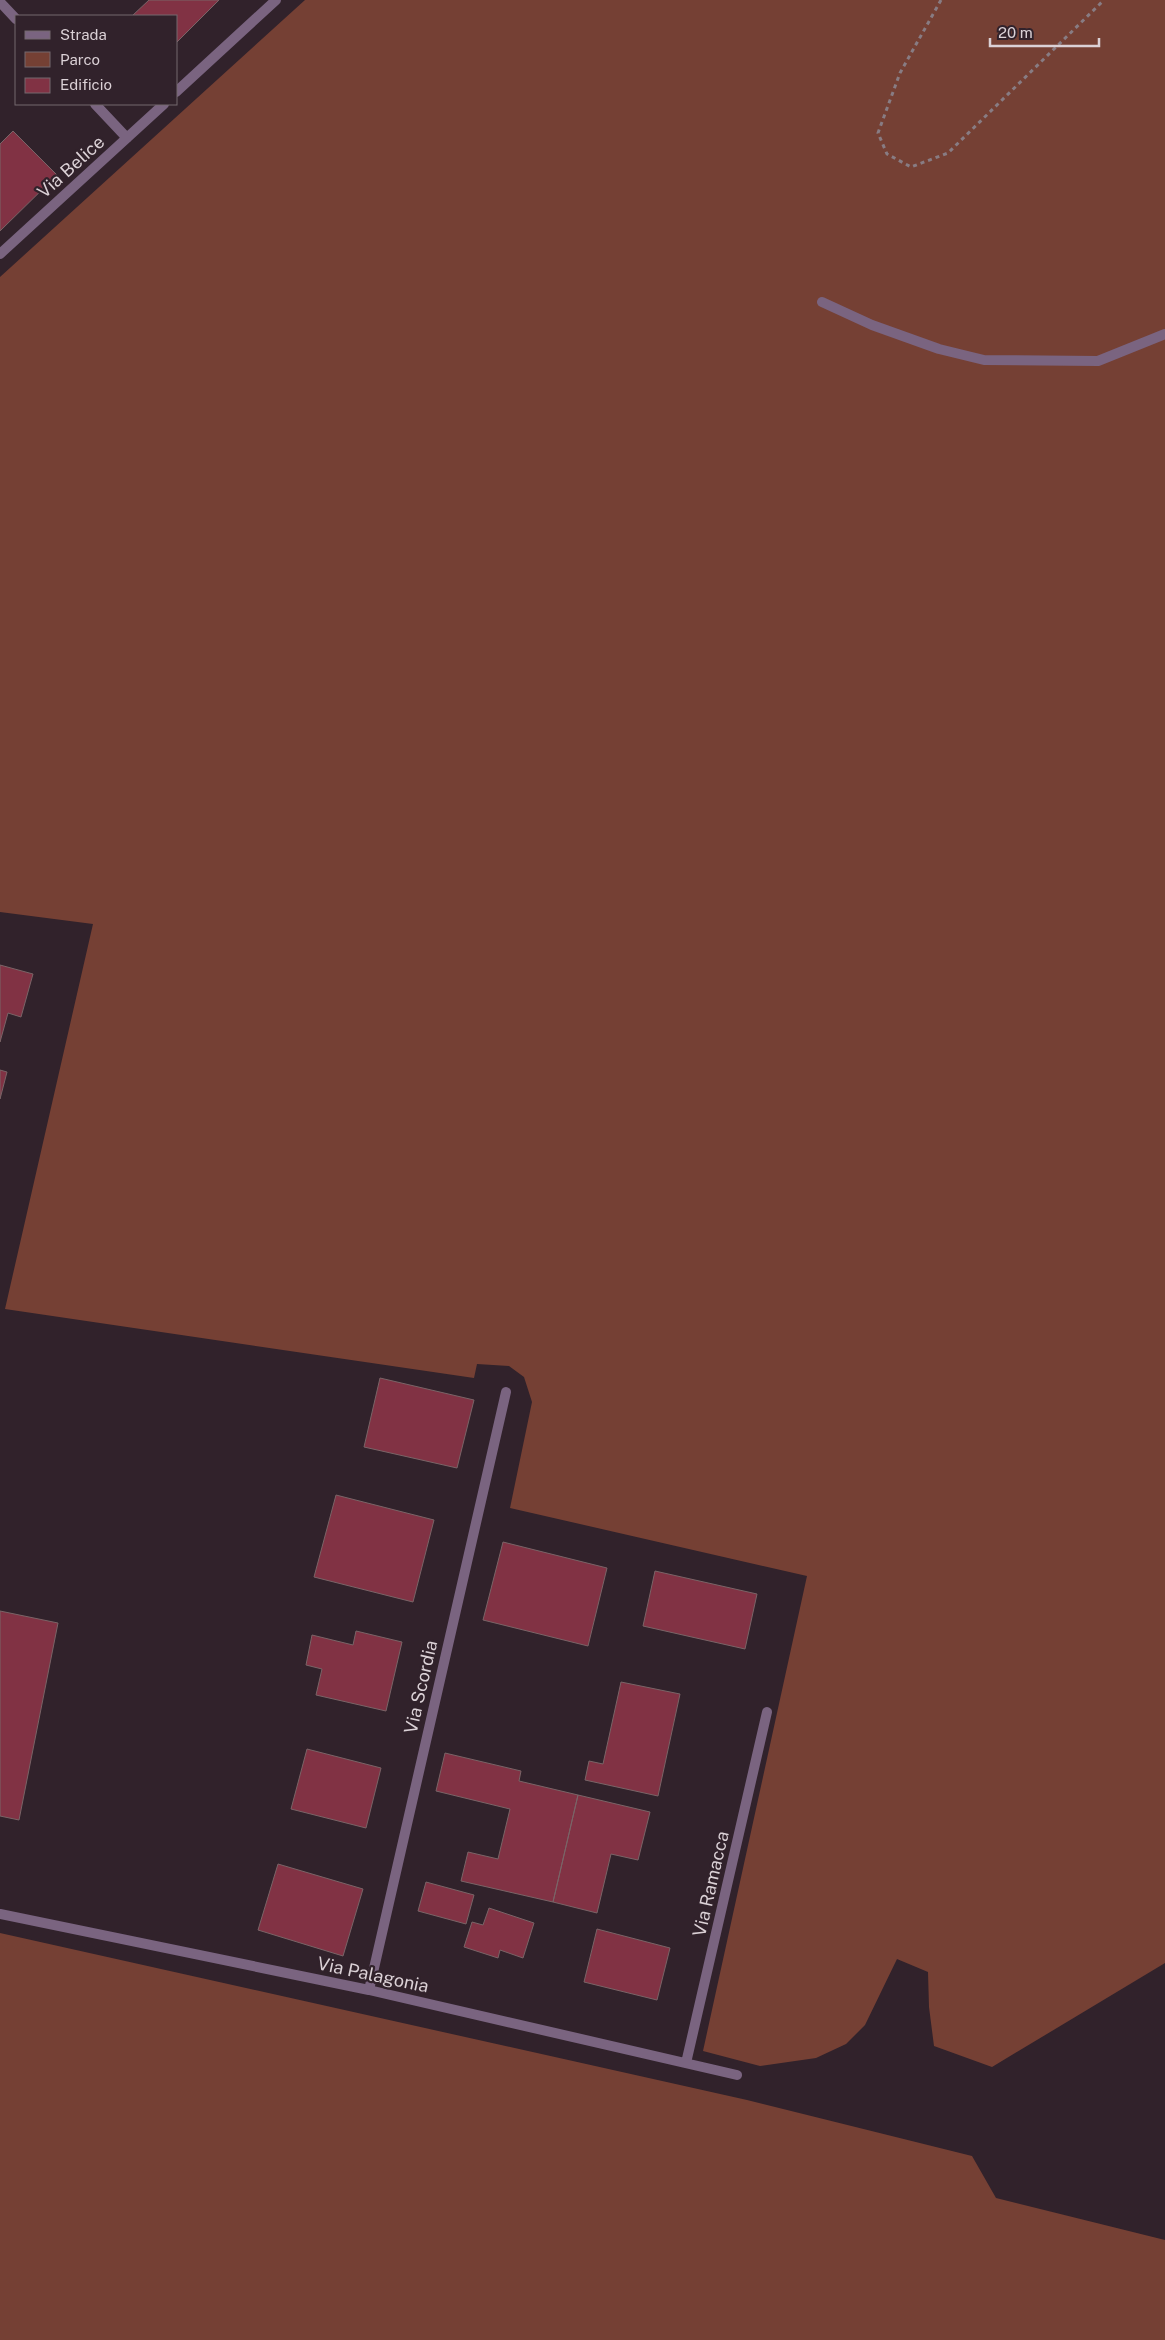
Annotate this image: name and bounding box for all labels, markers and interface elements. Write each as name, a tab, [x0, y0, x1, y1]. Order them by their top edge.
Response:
legend	[15, 15, 178, 105]
scale bar	[990, 15, 1099, 47]
text: 20 m	[998, 24, 1033, 41]
text: Strada	[60, 26, 107, 43]
text: Parco	[60, 51, 100, 68]
text: Edificio	[60, 76, 112, 93]
street label: Via Belice	[33, 131, 109, 202]
street label: Via Scordia	[400, 1638, 441, 1736]
street label: Via Ramacca	[688, 1829, 733, 1939]
street label: Via Palagonia	[315, 1952, 431, 1997]

